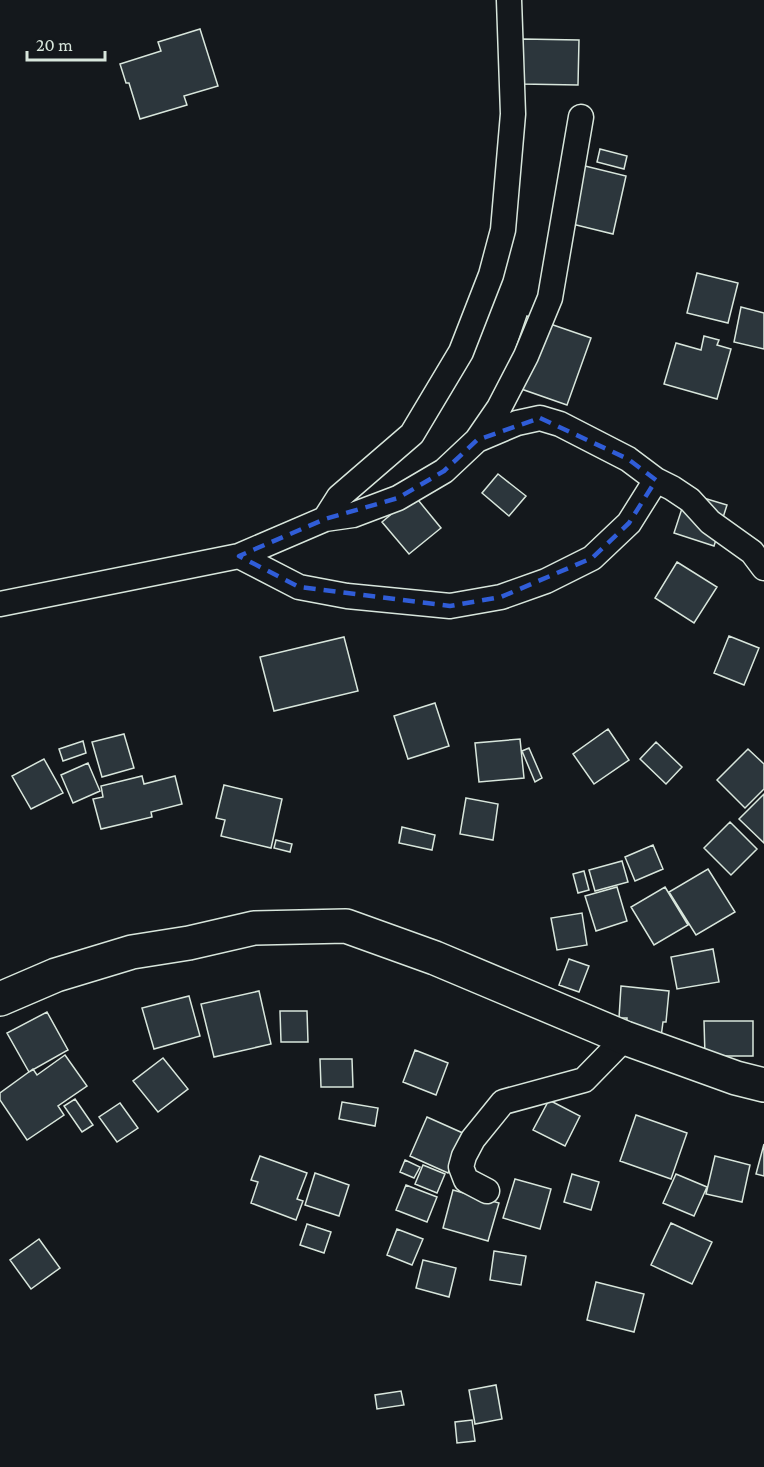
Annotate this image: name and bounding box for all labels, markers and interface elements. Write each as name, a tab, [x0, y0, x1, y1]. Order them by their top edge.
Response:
scale bar	[27, 24, 105, 62]
text: 20 m	[36, 35, 73, 55]

